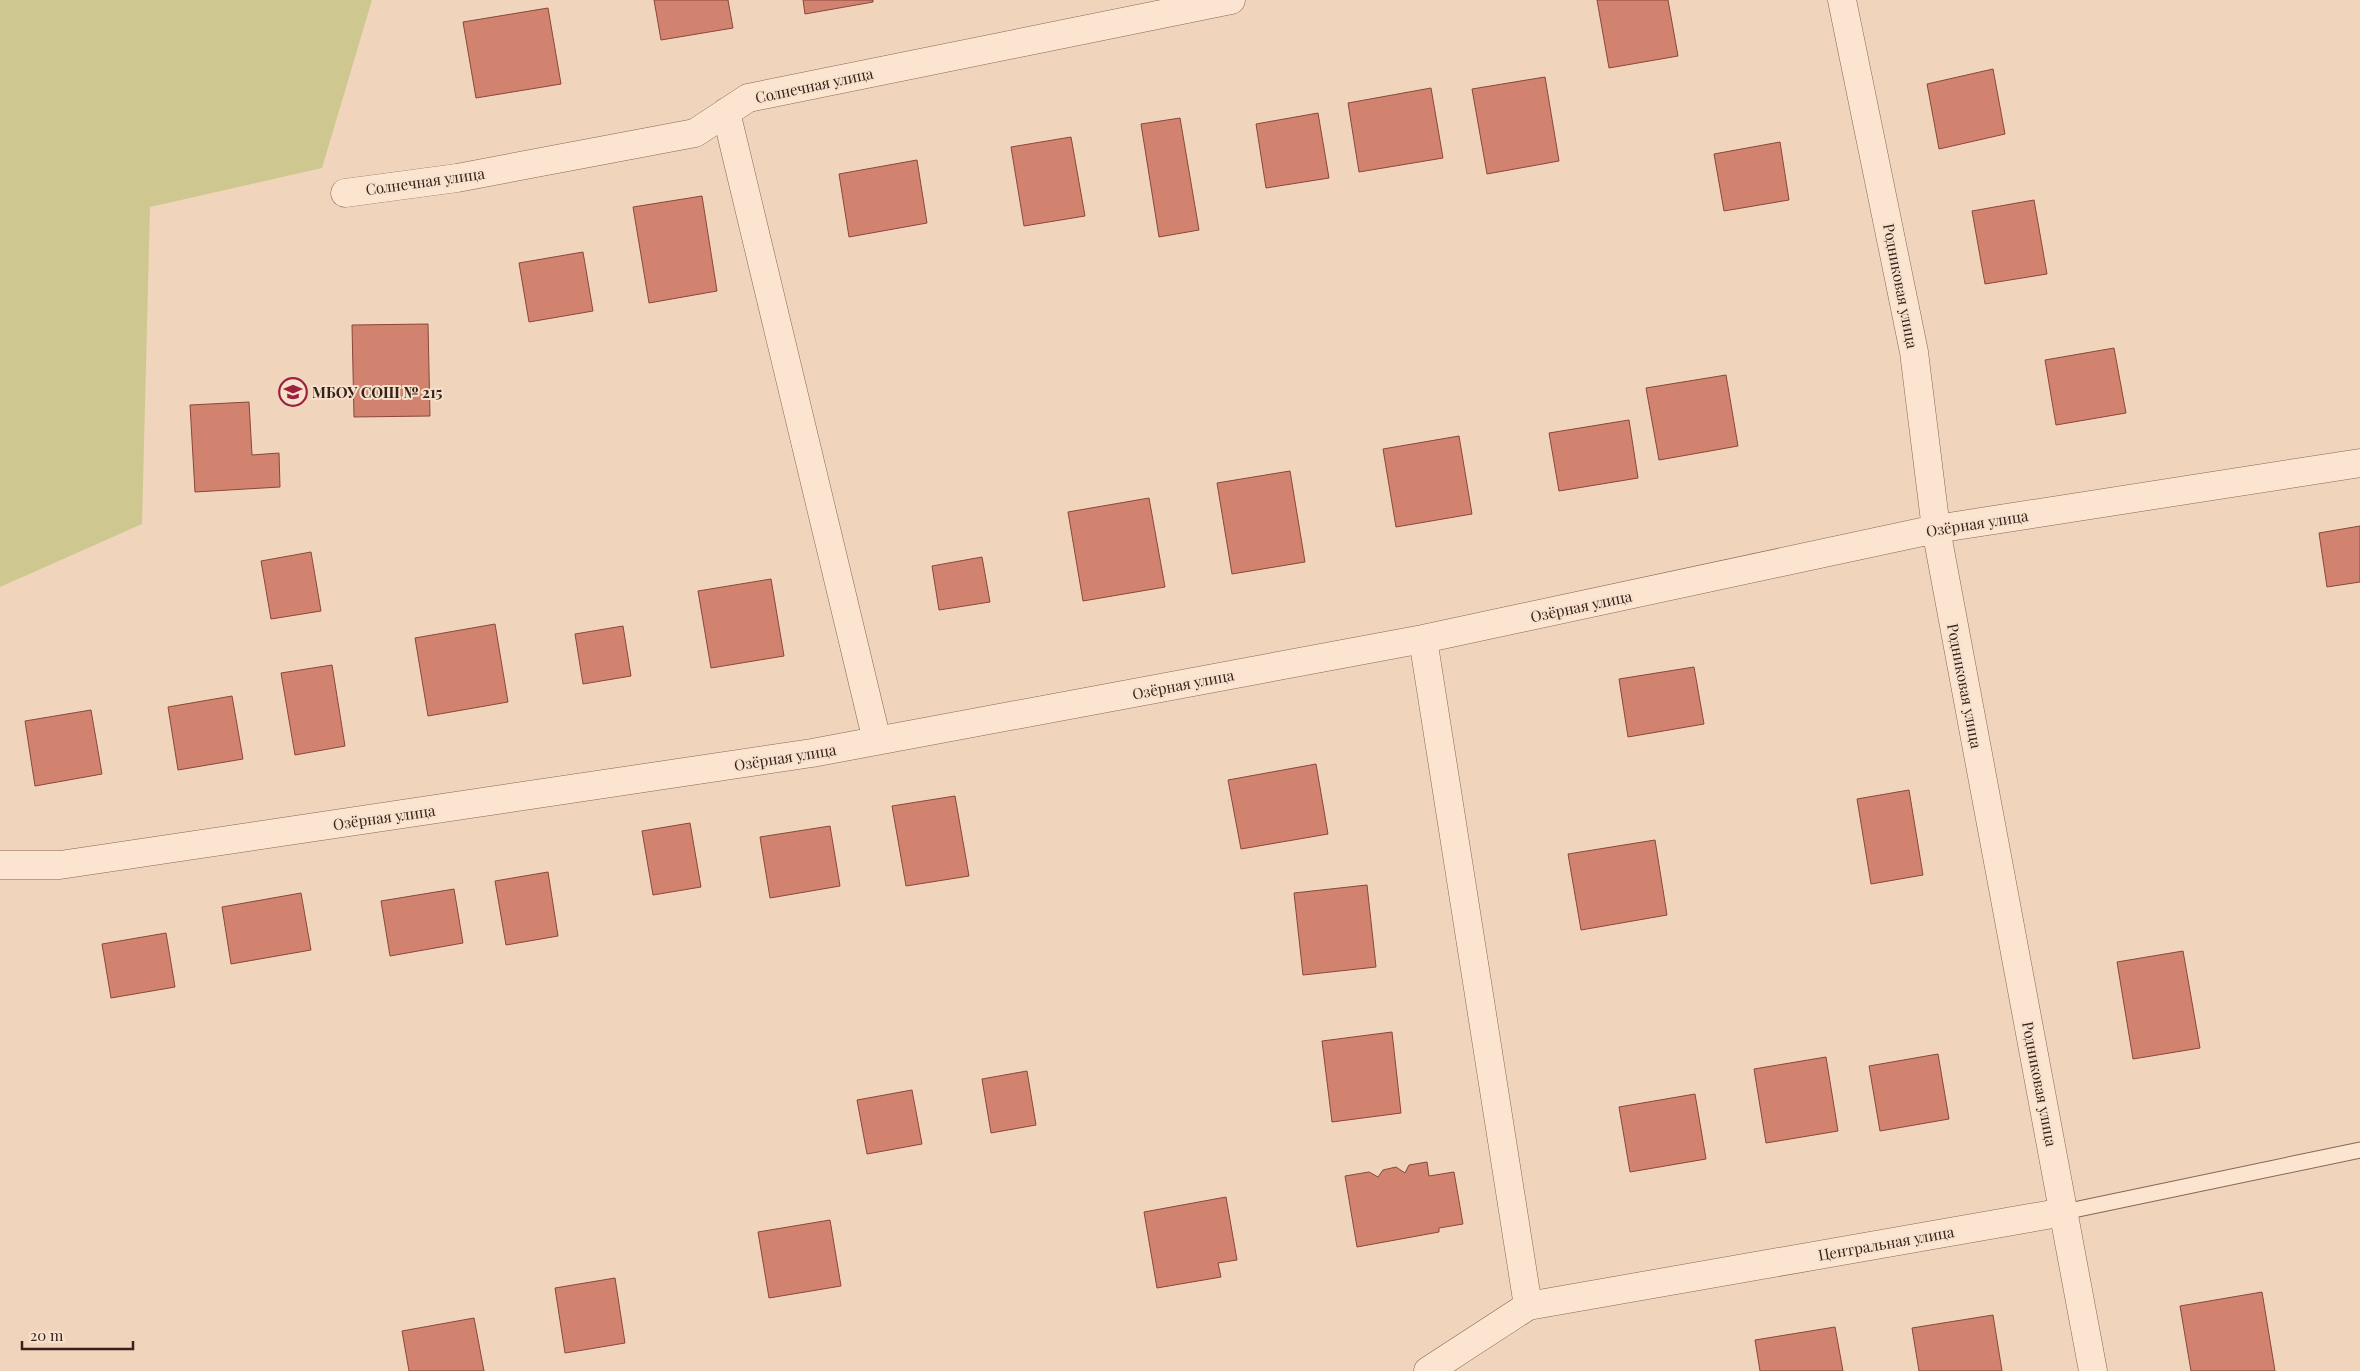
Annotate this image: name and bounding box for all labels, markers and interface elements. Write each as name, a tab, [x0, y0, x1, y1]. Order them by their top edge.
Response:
street label: Солнечная улица	[753, 63, 875, 107]
street label: Солнечная улица	[364, 163, 486, 199]
street label: Родниковая улица	[1879, 222, 1923, 351]
school or university icon: МБОУ СОШ № 215	[278, 377, 308, 407]
place label: МБОУ СОШ № 215	[312, 382, 442, 402]
street label: Озёрная улица	[1924, 505, 2030, 541]
street label: Озёрная улица	[1528, 585, 1634, 627]
street label: Родниковая улица	[1943, 622, 1987, 751]
street label: Озёрная улица	[1130, 664, 1236, 704]
street label: Озёрная улица	[732, 739, 838, 775]
street label: Озёрная улица	[331, 800, 437, 834]
street label: Родниковая улица	[2018, 1020, 2062, 1149]
street label: Центральная улица	[1816, 1221, 1956, 1265]
scale bar	[22, 1318, 134, 1350]
text: 20 m	[30, 1325, 64, 1345]

